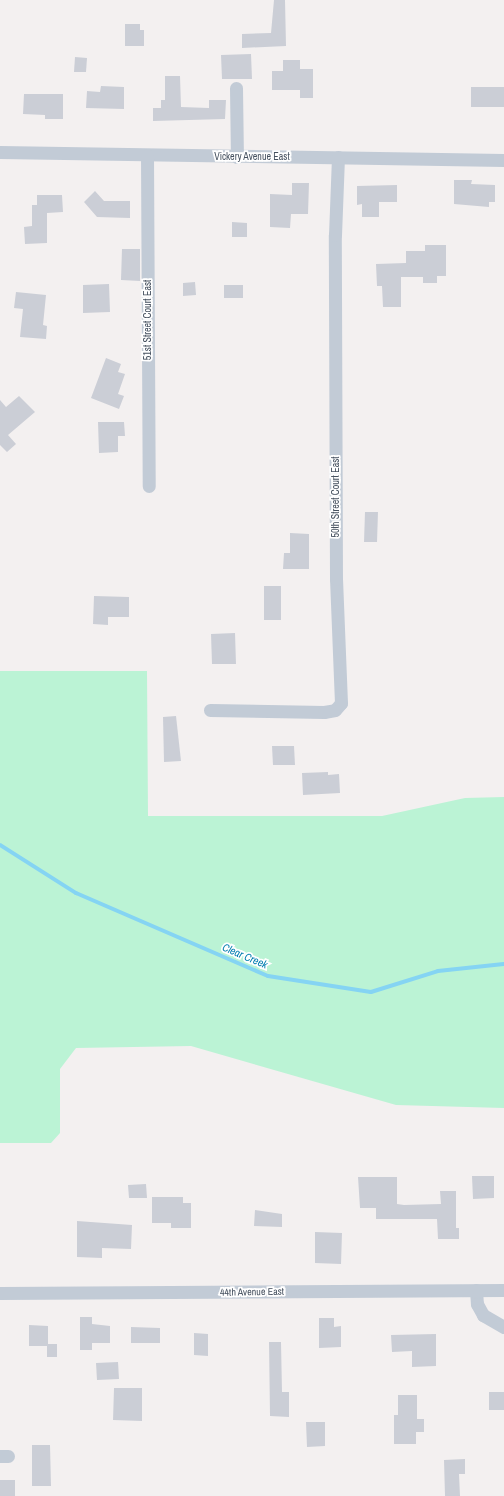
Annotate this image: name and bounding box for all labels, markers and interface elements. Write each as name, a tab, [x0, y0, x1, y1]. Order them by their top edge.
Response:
street label: Vickery Avenue East	[214, 151, 290, 163]
street label: 51st Street Court East	[142, 280, 154, 360]
street label: 50th Street Court East	[330, 456, 342, 538]
water label: Clear Creek	[220, 941, 270, 971]
street label: 44th Avenue East	[220, 1285, 284, 1299]

